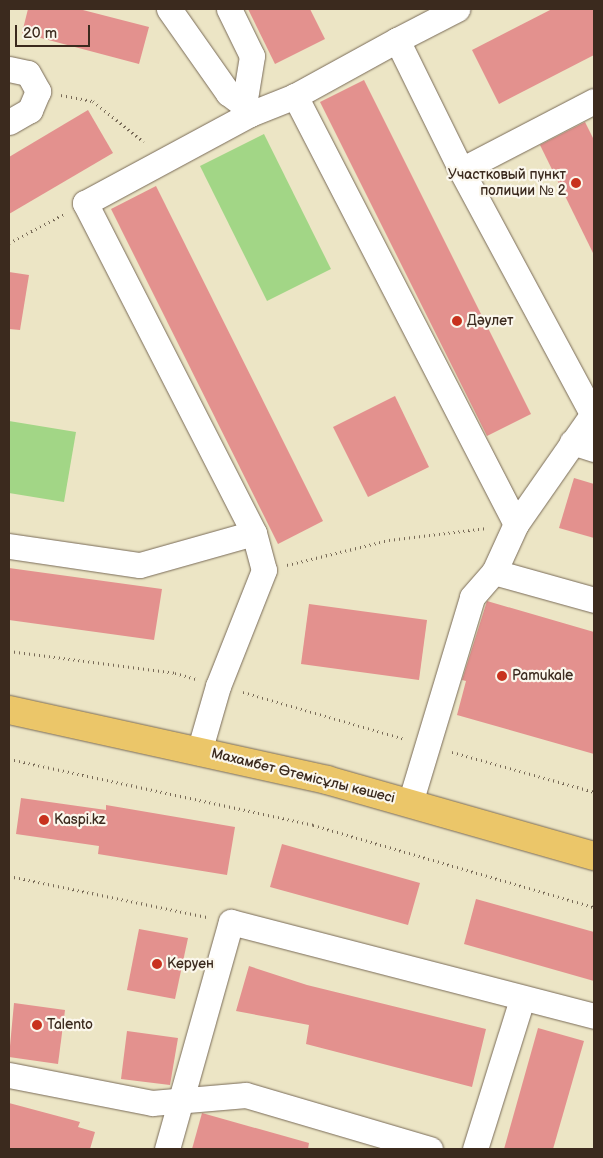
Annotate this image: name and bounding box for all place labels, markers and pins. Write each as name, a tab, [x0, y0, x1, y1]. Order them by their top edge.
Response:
place label: Участковый пункт полиции № 2	[448, 167, 566, 200]
marker: Участковый пункт полиции № 2	[570, 177, 582, 189]
place label: Дәулет	[467, 313, 513, 329]
marker: Дәулет	[451, 315, 463, 327]
place label: Pamukale	[512, 668, 573, 684]
marker: Pamukale	[496, 670, 508, 682]
place label: Kaspi.kz	[54, 812, 105, 828]
marker: Kaspi.kz	[38, 814, 50, 826]
place label: Керуен	[167, 956, 214, 972]
marker: Керуен	[151, 958, 163, 970]
place label: Talento	[47, 1017, 93, 1033]
marker: Talento	[31, 1019, 43, 1031]

